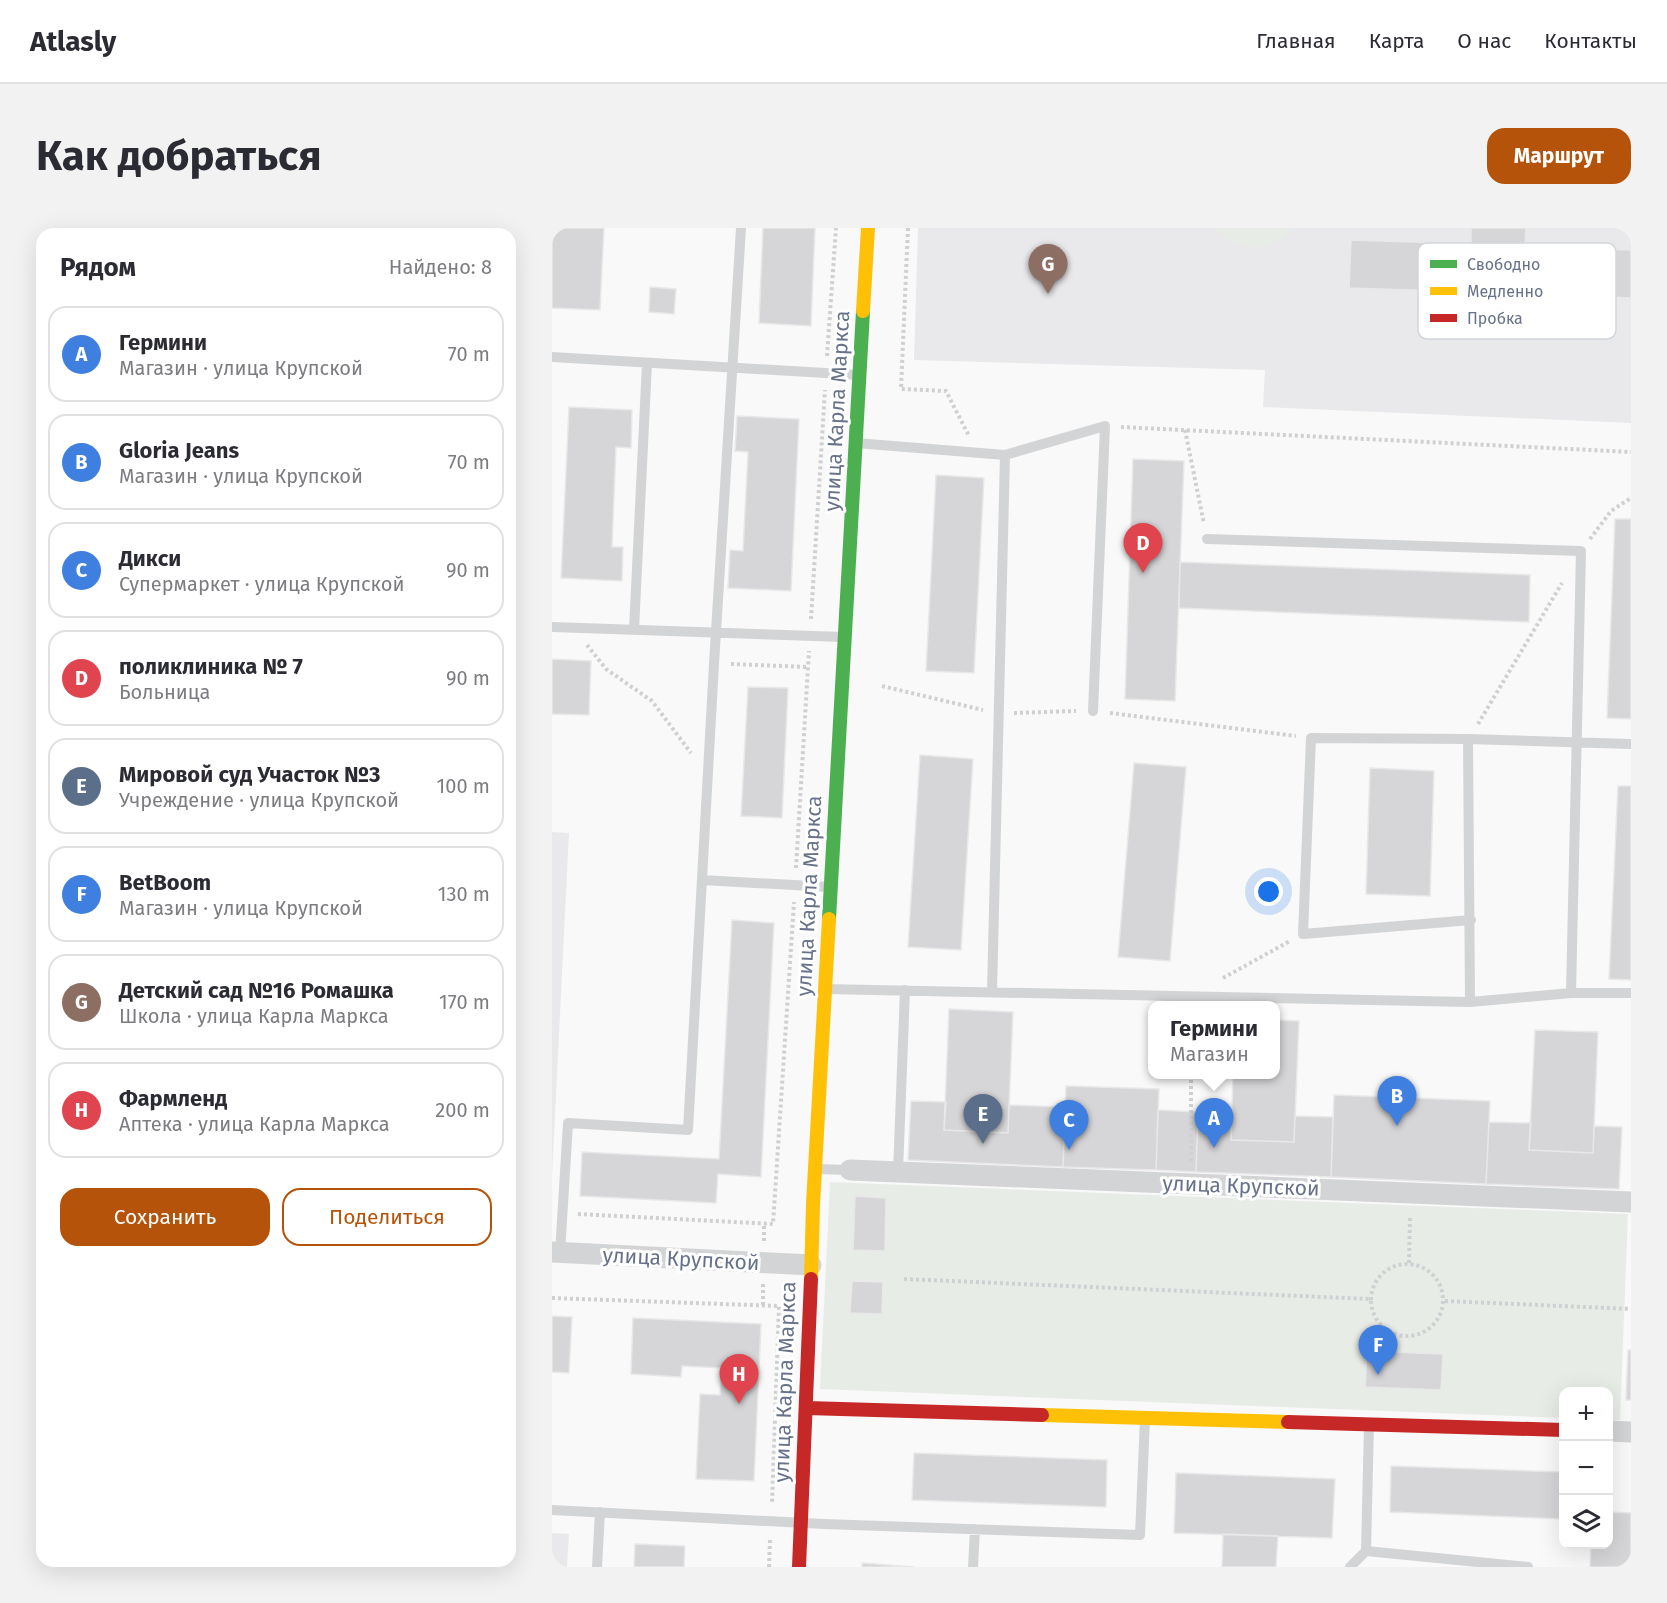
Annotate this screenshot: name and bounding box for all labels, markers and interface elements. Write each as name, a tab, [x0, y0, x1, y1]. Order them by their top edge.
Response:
text: Atlasly	[30, 25, 116, 58]
text: Главная	[1256, 28, 1336, 54]
text: Карта	[1369, 28, 1424, 54]
text: О нас	[1457, 28, 1511, 54]
text: Контакты	[1544, 28, 1637, 54]
button: Маршрут	[1487, 128, 1631, 184]
text: Как добраться	[36, 131, 322, 181]
legend	[1418, 243, 1616, 339]
pin: G	[1028, 244, 1068, 294]
text: Рядом	[60, 252, 136, 283]
text: Найдено: 8	[389, 255, 492, 279]
text: Свободно	[1467, 255, 1540, 274]
text: Медленно	[1467, 282, 1543, 301]
text: Пробка	[1467, 309, 1523, 328]
street label: улица Карла Маркса	[819, 310, 855, 512]
text: Гермини	[119, 329, 207, 356]
text: A	[76, 342, 87, 366]
text: 70 m	[448, 342, 490, 366]
text: Магазин · улица Крупской	[119, 356, 363, 380]
text: Gloria Jeans	[119, 437, 239, 464]
text: B	[75, 450, 88, 474]
text: 70 m	[448, 450, 490, 474]
text: Магазин · улица Крупской	[119, 464, 363, 488]
pin: D	[1124, 524, 1162, 573]
text: Дикси	[119, 545, 181, 572]
text: C	[76, 558, 87, 582]
text: 90 m	[446, 558, 490, 582]
text: Супермаркет · улица Крупской	[119, 572, 405, 596]
text: поликлиника № 7	[119, 653, 303, 680]
text: D	[75, 666, 88, 690]
text: 90 m	[446, 666, 490, 690]
text: Больница	[119, 680, 210, 704]
text: Мировой суд Участок №3	[119, 761, 380, 788]
text: E	[76, 774, 87, 798]
text: 100 m	[437, 774, 490, 798]
text: Учреждение · улица Крупской	[119, 788, 399, 812]
street label: улица Карла Маркса	[791, 795, 827, 997]
text: BetBoom	[119, 869, 211, 896]
your location	[1254, 877, 1283, 906]
text: F	[77, 882, 86, 906]
text: 130 m	[438, 882, 490, 906]
text: Магазин · улица Крупской	[119, 896, 363, 920]
text: Детский сад №16 Ромашка	[119, 977, 394, 1004]
text: G	[75, 990, 88, 1014]
text: 170 m	[439, 990, 490, 1014]
popup	[1148, 1001, 1280, 1079]
text: Школа · улица Карла Маркса	[119, 1004, 389, 1028]
text: Гермини	[1170, 1015, 1258, 1042]
text: Магазин	[1170, 1042, 1249, 1066]
pin: B	[1378, 1076, 1416, 1126]
text: Фармленд	[119, 1085, 227, 1112]
pin: E	[964, 1094, 1002, 1144]
text: H	[75, 1098, 88, 1122]
text: 200 m	[435, 1098, 490, 1122]
pin: A	[1194, 1098, 1234, 1148]
pin: C	[1050, 1100, 1088, 1150]
text: Аптека · улица Карла Маркса	[119, 1112, 390, 1136]
street label: улица Крупской	[1162, 1170, 1320, 1202]
button: Сохранить	[60, 1188, 270, 1246]
button: Поделиться	[282, 1188, 492, 1246]
street label: улица Крупской	[602, 1242, 760, 1276]
street label: улица Карла Маркса	[768, 1281, 802, 1483]
pin: F	[1358, 1326, 1398, 1375]
pin: H	[720, 1354, 759, 1404]
map controls	[1559, 1387, 1613, 1549]
button: +	[1559, 1387, 1613, 1441]
button: −	[1559, 1441, 1613, 1495]
button: layers	[1559, 1495, 1613, 1549]

